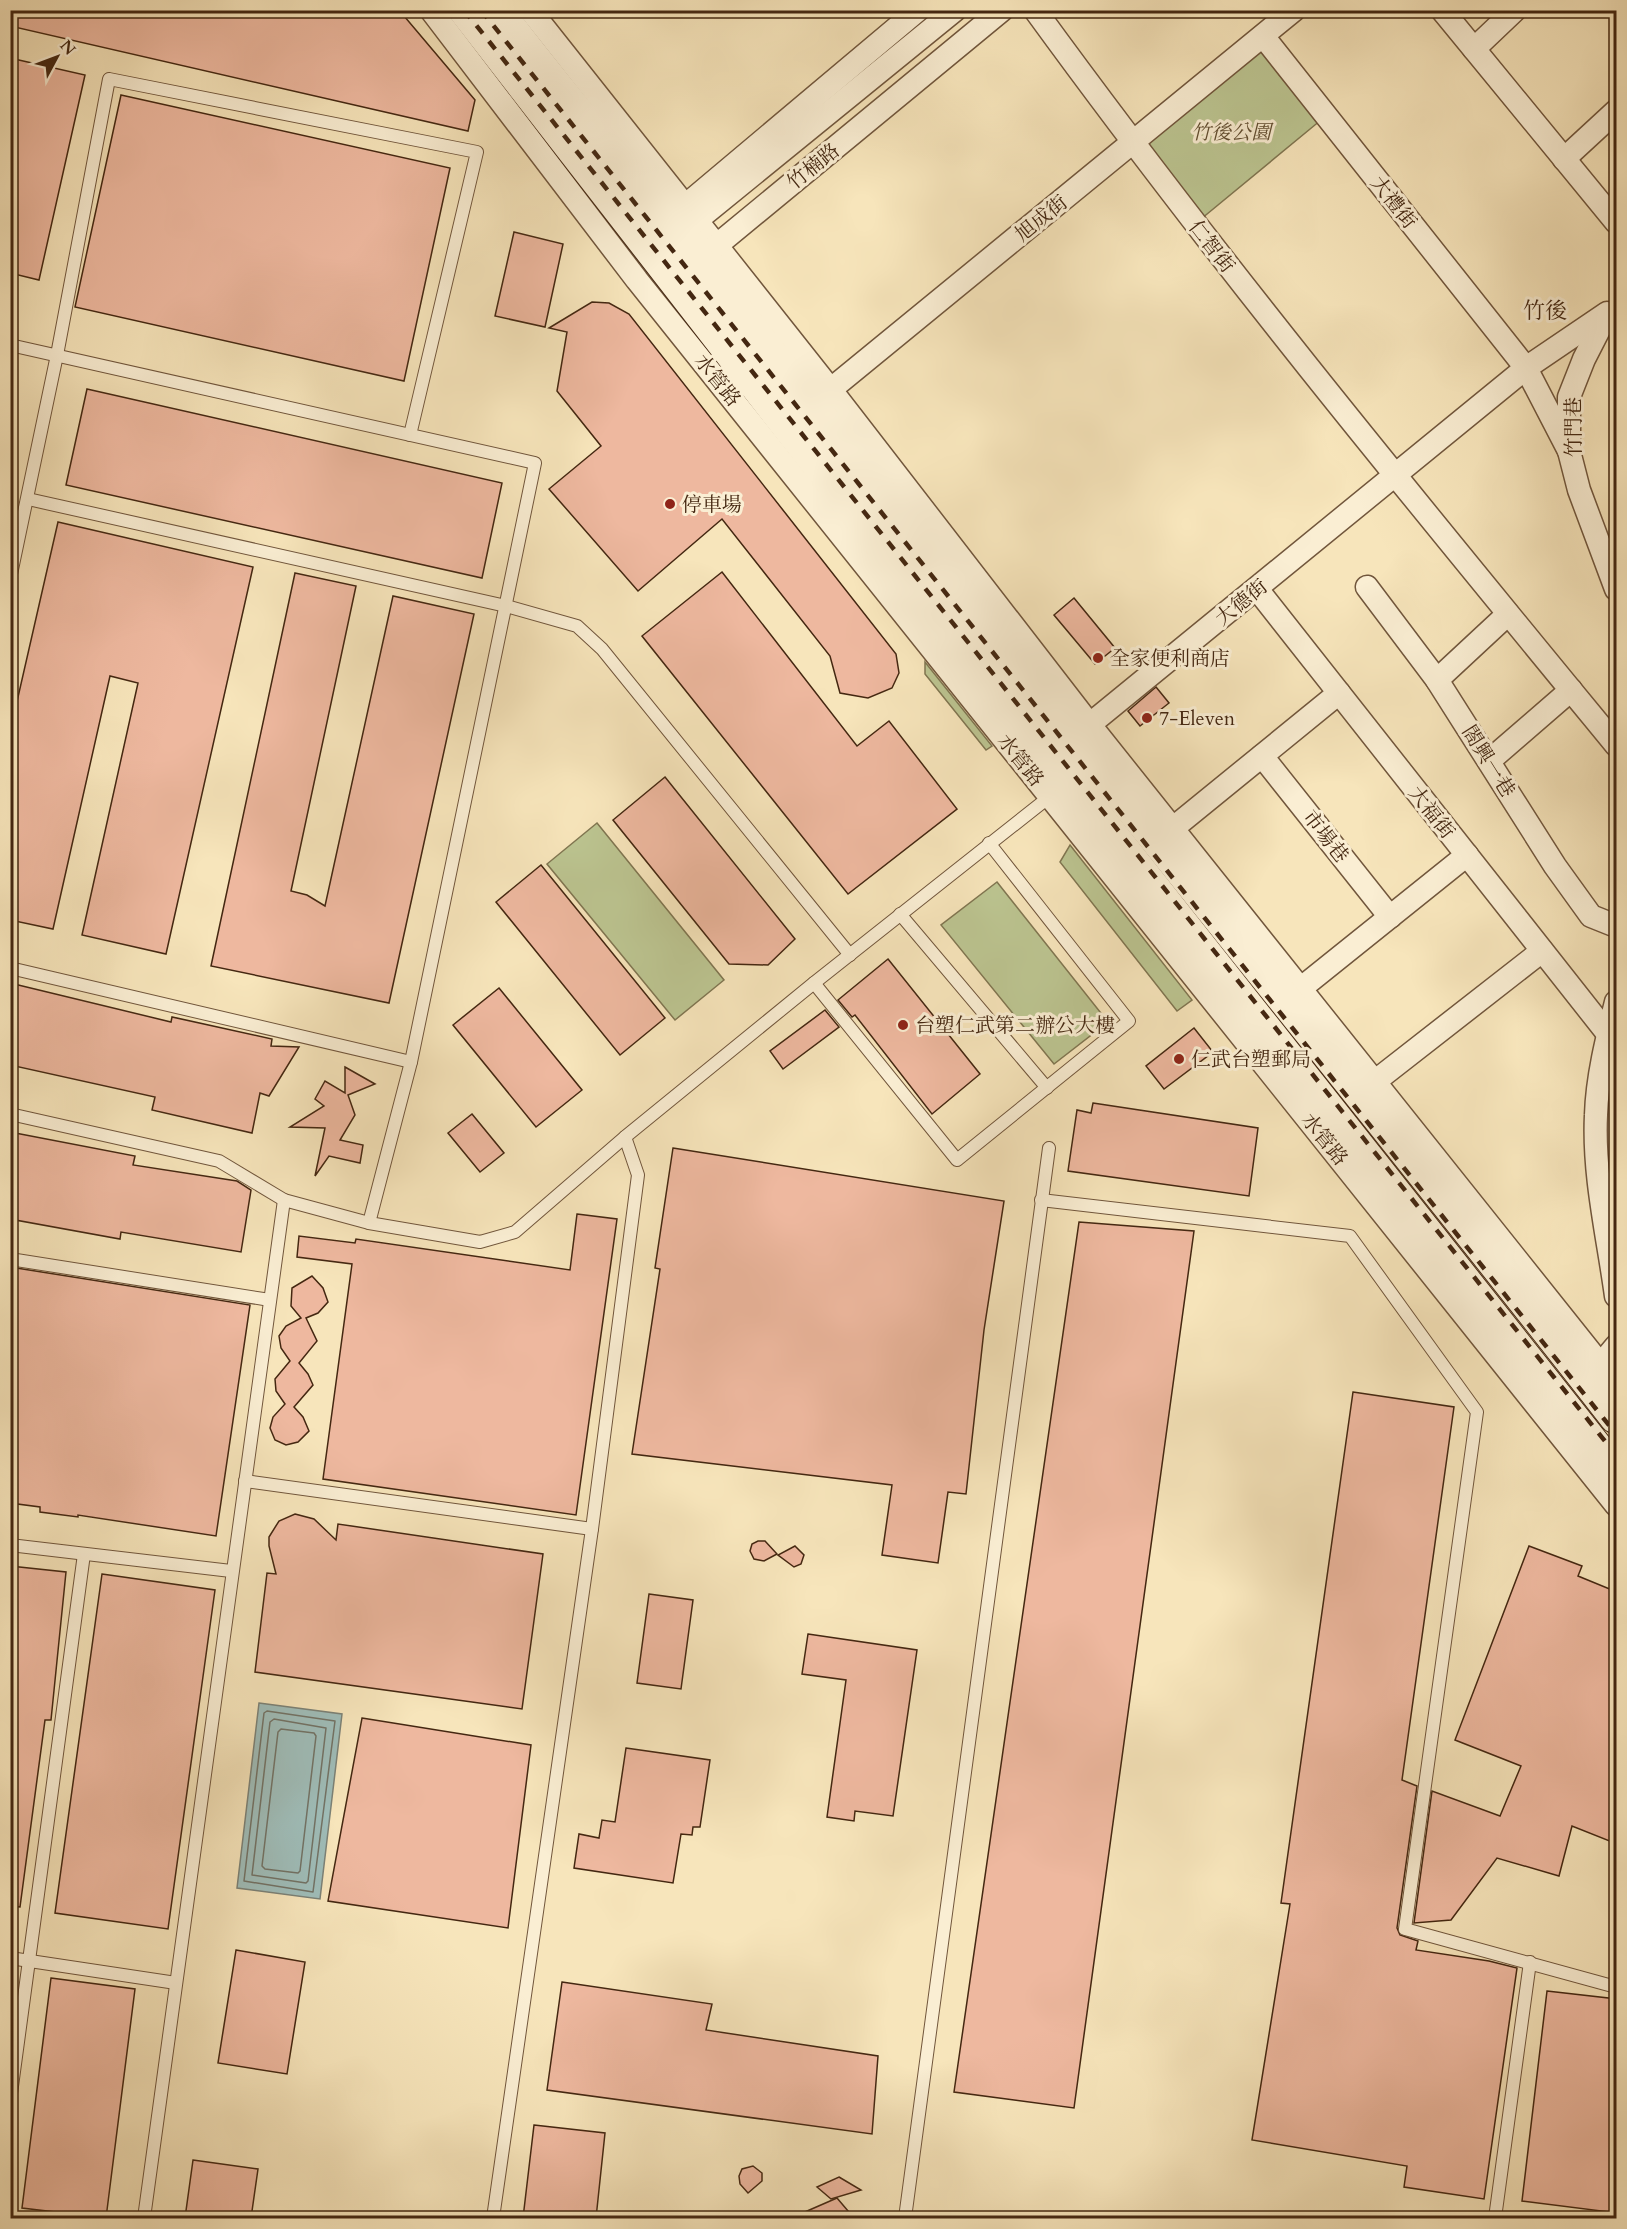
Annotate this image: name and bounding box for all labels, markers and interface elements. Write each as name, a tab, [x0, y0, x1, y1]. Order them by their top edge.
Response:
north arrow	[27, 27, 87, 87]
text: N	[55, 35, 80, 60]
park label: 竹後公園	[1191, 119, 1274, 146]
street label: 竹楠路	[782, 137, 845, 196]
street label: 大禮街	[1364, 170, 1423, 234]
street label: 旭成街	[1010, 189, 1073, 248]
street label: 仁智街	[1182, 214, 1241, 278]
district label: 竹後	[1523, 296, 1567, 326]
street label: 水管路	[688, 349, 747, 412]
street label: 竹門巷	[1560, 397, 1587, 457]
place label: 停車場	[682, 491, 742, 518]
marker: 停車場	[663, 497, 677, 511]
street label: 大德街	[1210, 573, 1273, 632]
place label: 全家便利商店	[1110, 645, 1230, 672]
marker: 全家便利商店	[1091, 651, 1105, 665]
place label: 7-Eleven	[1159, 705, 1236, 732]
marker: 7-Eleven	[1140, 711, 1154, 725]
street label: 閤興一巷	[1456, 720, 1521, 802]
street label: 水管路	[991, 729, 1050, 792]
street label: 大福街	[1402, 780, 1461, 844]
street label: 市場巷	[1296, 804, 1355, 868]
place label: 台塑仁武第二辦公大樓	[915, 1012, 1115, 1039]
marker: 台塑仁武第二辦公大樓	[896, 1018, 910, 1032]
place label: 仁武台塑郵局	[1191, 1046, 1311, 1073]
marker: 仁武台塑郵局	[1172, 1052, 1186, 1066]
street label: 水管路	[1295, 1108, 1354, 1171]

